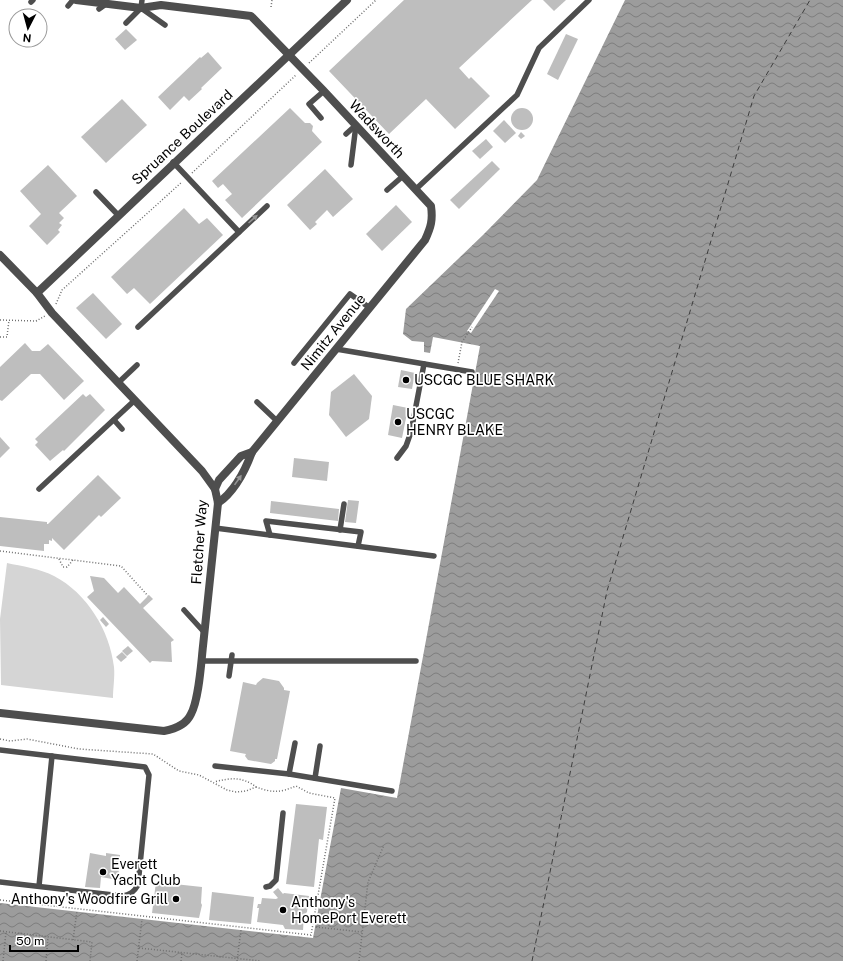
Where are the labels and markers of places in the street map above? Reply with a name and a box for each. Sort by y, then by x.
place label: USCGC BLUE SHARK [414,372,555,388]
marker: USCGC BLUE SHARK [401,375,411,385]
place label: USCGC HENRY BLAKE [406,406,503,438]
marker: USCGC HENRY BLAKE [393,417,403,427]
place label: Everett Yacht Club [111,856,181,888]
marker: Everett Yacht Club [98,867,108,877]
place label: Anthony's Woodfire Grill [11,891,168,907]
marker: Anthony's Woodfire Grill [171,894,181,904]
place label: Anthony's HomePort Everett [291,894,407,926]
marker: Anthony's HomePort Everett [278,905,288,915]

